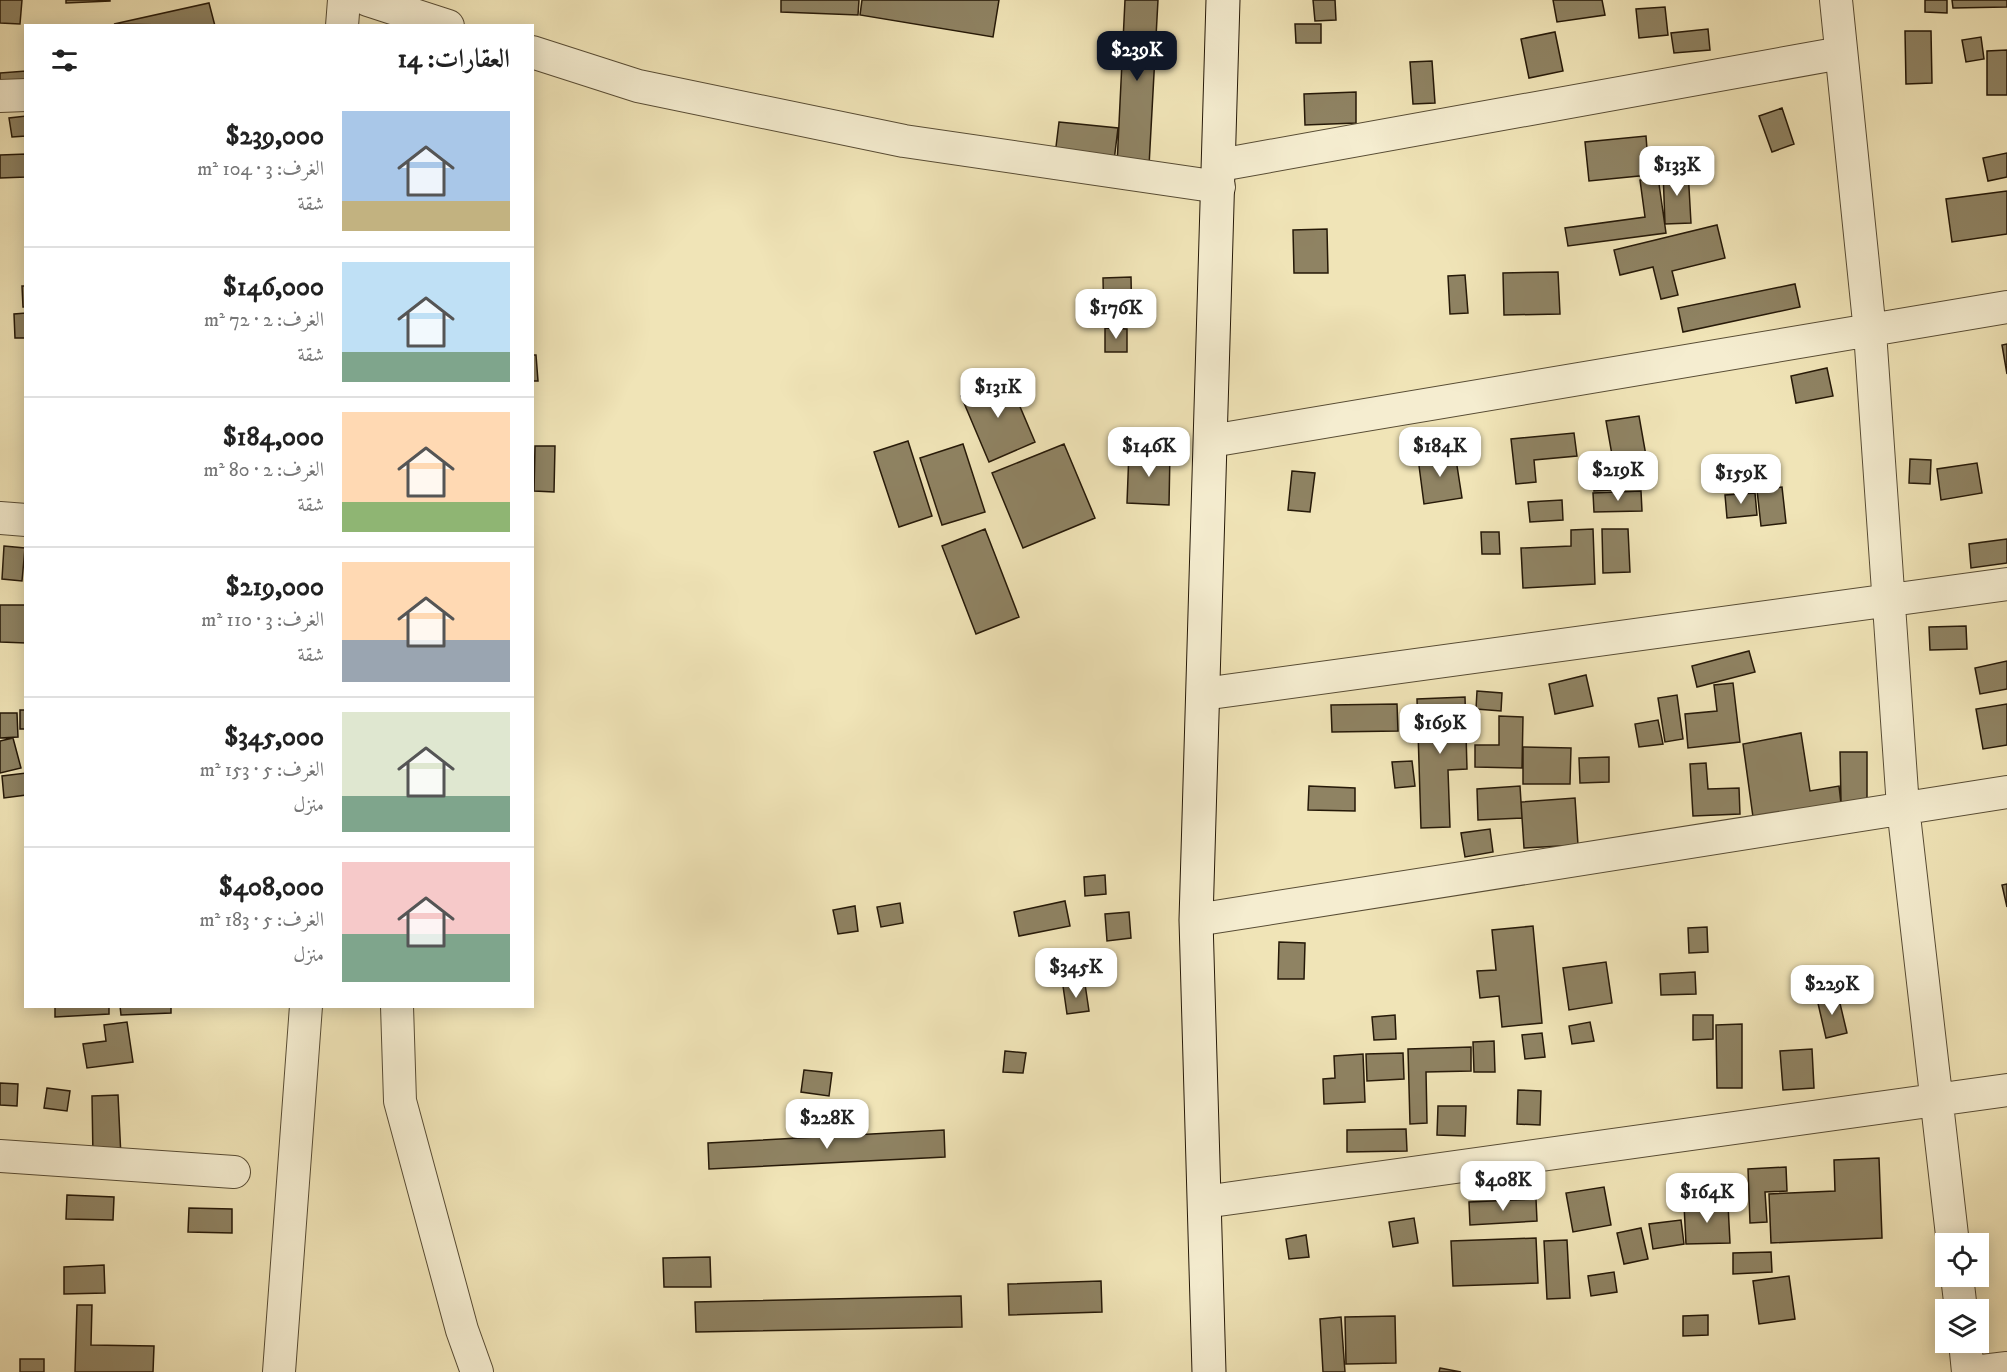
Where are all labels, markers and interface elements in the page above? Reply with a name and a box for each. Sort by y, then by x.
pin: $239K [1095,31,1179,82]
text: $239K [1111,38,1163,63]
text: العقارات: 14 [398,43,510,76]
icon: filters [48,44,81,77]
text: $239,000 [225,120,324,153]
icon: home [390,135,462,207]
pin: $133K [1635,146,1719,197]
text: $133K [1653,153,1701,178]
text: الغرف: 3 · 104 m² [197,157,324,182]
text: شقة [298,192,324,217]
text: $146,000 [223,271,324,304]
icon: home [390,286,462,358]
pin: $176K [1074,289,1158,340]
text: $176K [1089,296,1143,321]
text: الغرف: 2 · 72 m² [204,308,324,333]
text: شقة [298,343,324,368]
pin: $131K [956,368,1040,419]
text: $131K [974,375,1022,400]
text: $184,000 [223,421,324,454]
pin: $146K [1107,427,1191,478]
pin: $184K [1398,427,1482,478]
text: $146K [1122,434,1176,459]
text: $184K [1413,434,1467,459]
icon: home [390,436,462,508]
pin: $219K [1576,451,1660,502]
pin: $159K [1699,454,1783,505]
text: الغرف: 2 · 80 m² [204,458,324,483]
text: $219K [1592,458,1644,483]
text: $159K [1715,461,1767,486]
text: شقة [298,493,324,518]
text: $219,000 [226,571,324,604]
icon: home [390,586,462,658]
text: الغرف: 3 · 110 m² [201,608,324,633]
text: شقة [298,643,324,668]
pin: $169K [1398,704,1482,755]
text: $169K [1414,711,1466,736]
text: $345,000 [224,721,324,754]
icon: home [390,736,462,808]
text: الغرف: 5 · 153 m² [200,758,324,783]
text: منزل [293,793,324,818]
text: $408,000 [219,871,324,904]
icon: home [390,886,462,958]
text: الغرف: 5 · 183 m² [199,908,324,933]
text: منزل [293,943,324,968]
pin: $345K [1034,948,1118,999]
text: $345K [1049,955,1103,980]
pin: $229K [1790,965,1874,1016]
text: $229K [1805,972,1859,997]
pin: $228K [785,1099,869,1150]
text: $228K [800,1106,854,1131]
pin: $408K [1461,1161,1545,1212]
text: $408K [1474,1168,1532,1193]
pin: $164K [1665,1173,1749,1224]
text: $164K [1680,1180,1734,1205]
map controls [1935,1233,1989,1353]
button: locate [1935,1233,1989,1287]
button: layers [1935,1299,1989,1353]

